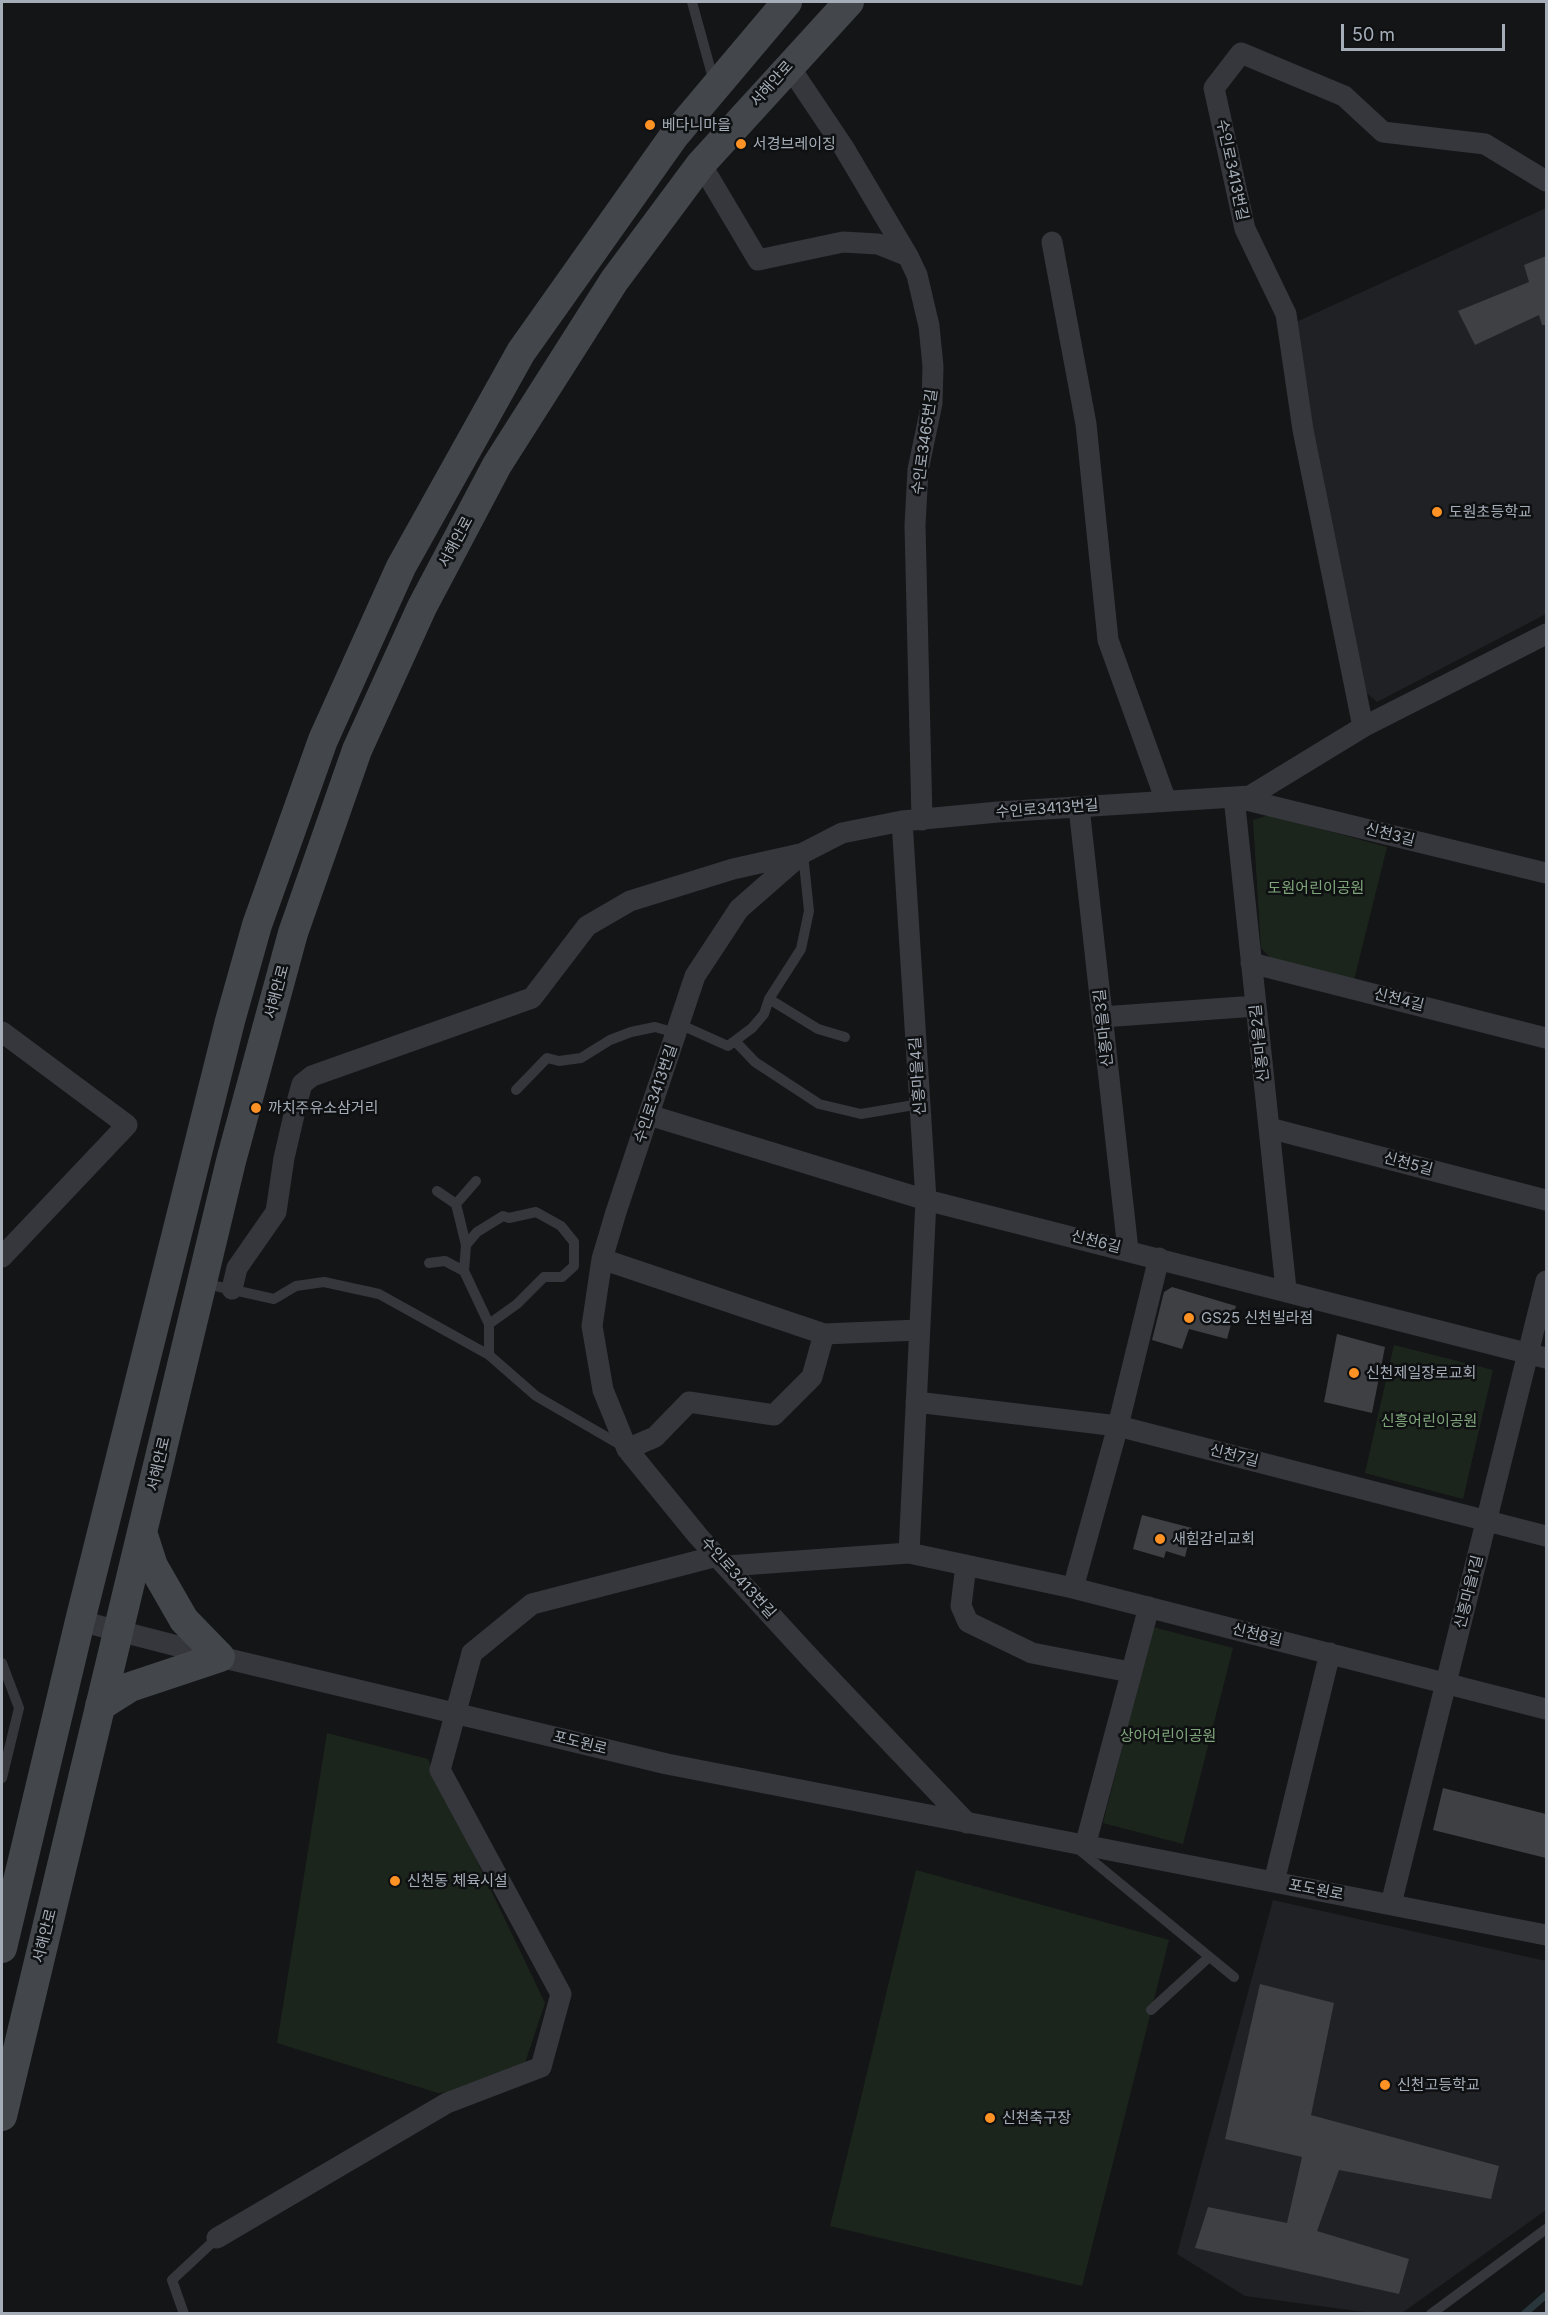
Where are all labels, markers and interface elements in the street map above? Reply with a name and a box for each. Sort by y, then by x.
scale bar [1344,12,1508,50]
text: 50 m [1352,24,1395,45]
street label: 서해안로 [747,57,797,111]
place label: 베다니마을 [662,116,731,134]
marker: 베다니마을 [643,118,657,132]
street label: 수인로3413번길 [1212,118,1252,222]
place label: 서경브레이징 [753,135,836,153]
marker: 서경브레이징 [734,137,748,151]
street label: 수인로3465번길 [909,388,941,496]
place label: 도원초등학교 [1449,503,1532,521]
marker: 도원초등학교 [1430,505,1444,519]
street label: 서해안로 [435,513,477,571]
street label: 수인로3413번길 [995,796,1099,822]
street label: 신천3길 [1363,820,1417,850]
park label: 도원어린이공원 [1268,879,1364,897]
street label: 서해안로 [261,963,293,1021]
street label: 신천4길 [1372,985,1426,1015]
street label: 신흥마을3길 [1091,988,1117,1068]
street label: 신흥마을2길 [1247,1003,1273,1083]
street label: 신흥마을4길 [906,1036,930,1116]
street label: 수인로3413번길 [631,1042,681,1146]
place label: 까치주유소삼거리 [268,1099,378,1117]
marker: 까치주유소삼거리 [249,1101,263,1115]
street label: 신천5길 [1381,1149,1435,1179]
street label: 신천6길 [1069,1227,1123,1257]
place label: GS25 신천빌라점 [1201,1309,1313,1327]
marker: GS25 신천빌라점 [1182,1311,1196,1325]
place label: 신천제일장로교회 [1366,1364,1476,1382]
marker: 신천제일장로교회 [1347,1366,1361,1380]
park label: 신흥어린이공원 [1381,1412,1477,1430]
street label: 서해안로 [144,1435,174,1493]
street label: 신천7길 [1208,1441,1260,1471]
place label: 새힘감리교회 [1172,1530,1255,1548]
marker: 새힘감리교회 [1153,1532,1167,1546]
street label: 수인로3413번길 [697,1534,779,1622]
street label: 신흥마을1길 [1451,1553,1487,1631]
street label: 신천8길 [1230,1620,1284,1650]
park label: 상아어린이공원 [1120,1727,1216,1745]
street label: 포도원로 [551,1728,609,1758]
place label: 신천동 체육시설 [407,1872,508,1890]
marker: 신천동 체육시설 [388,1874,402,1888]
street label: 포도원로 [1287,1876,1345,1904]
street label: 서해안로 [30,1907,60,1965]
place label: 신천고등학교 [1397,2076,1480,2094]
marker: 신천고등학교 [1378,2078,1392,2092]
place label: 신천축구장 [1002,2109,1071,2127]
marker: 신천축구장 [983,2111,997,2125]

